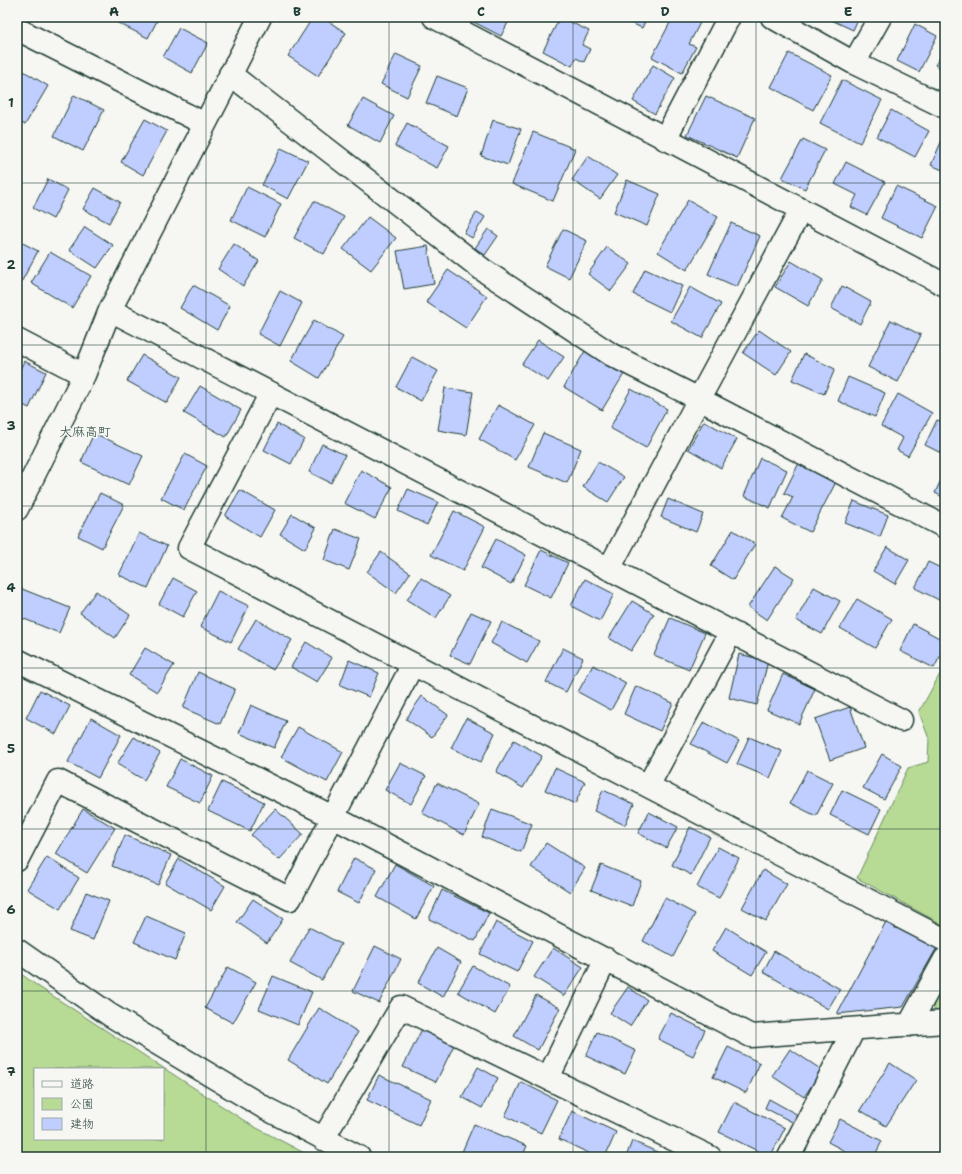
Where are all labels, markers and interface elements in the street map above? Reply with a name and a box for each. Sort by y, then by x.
text: A [109,3,119,20]
text: B [293,3,301,20]
text: C [477,3,485,20]
text: D [660,3,670,20]
text: E [844,3,853,20]
text: 1 [8,94,14,111]
text: 2 [6,256,16,273]
text: 3 [6,417,16,434]
district label: 大麻高町 [59,423,111,440]
text: 4 [6,579,16,596]
text: 5 [7,740,15,757]
text: 6 [6,901,16,918]
text: 7 [6,1063,16,1080]
legend [34,1068,164,1140]
text: 道路 [70,1076,94,1092]
text: 公園 [70,1096,94,1112]
text: 建物 [70,1116,94,1132]

